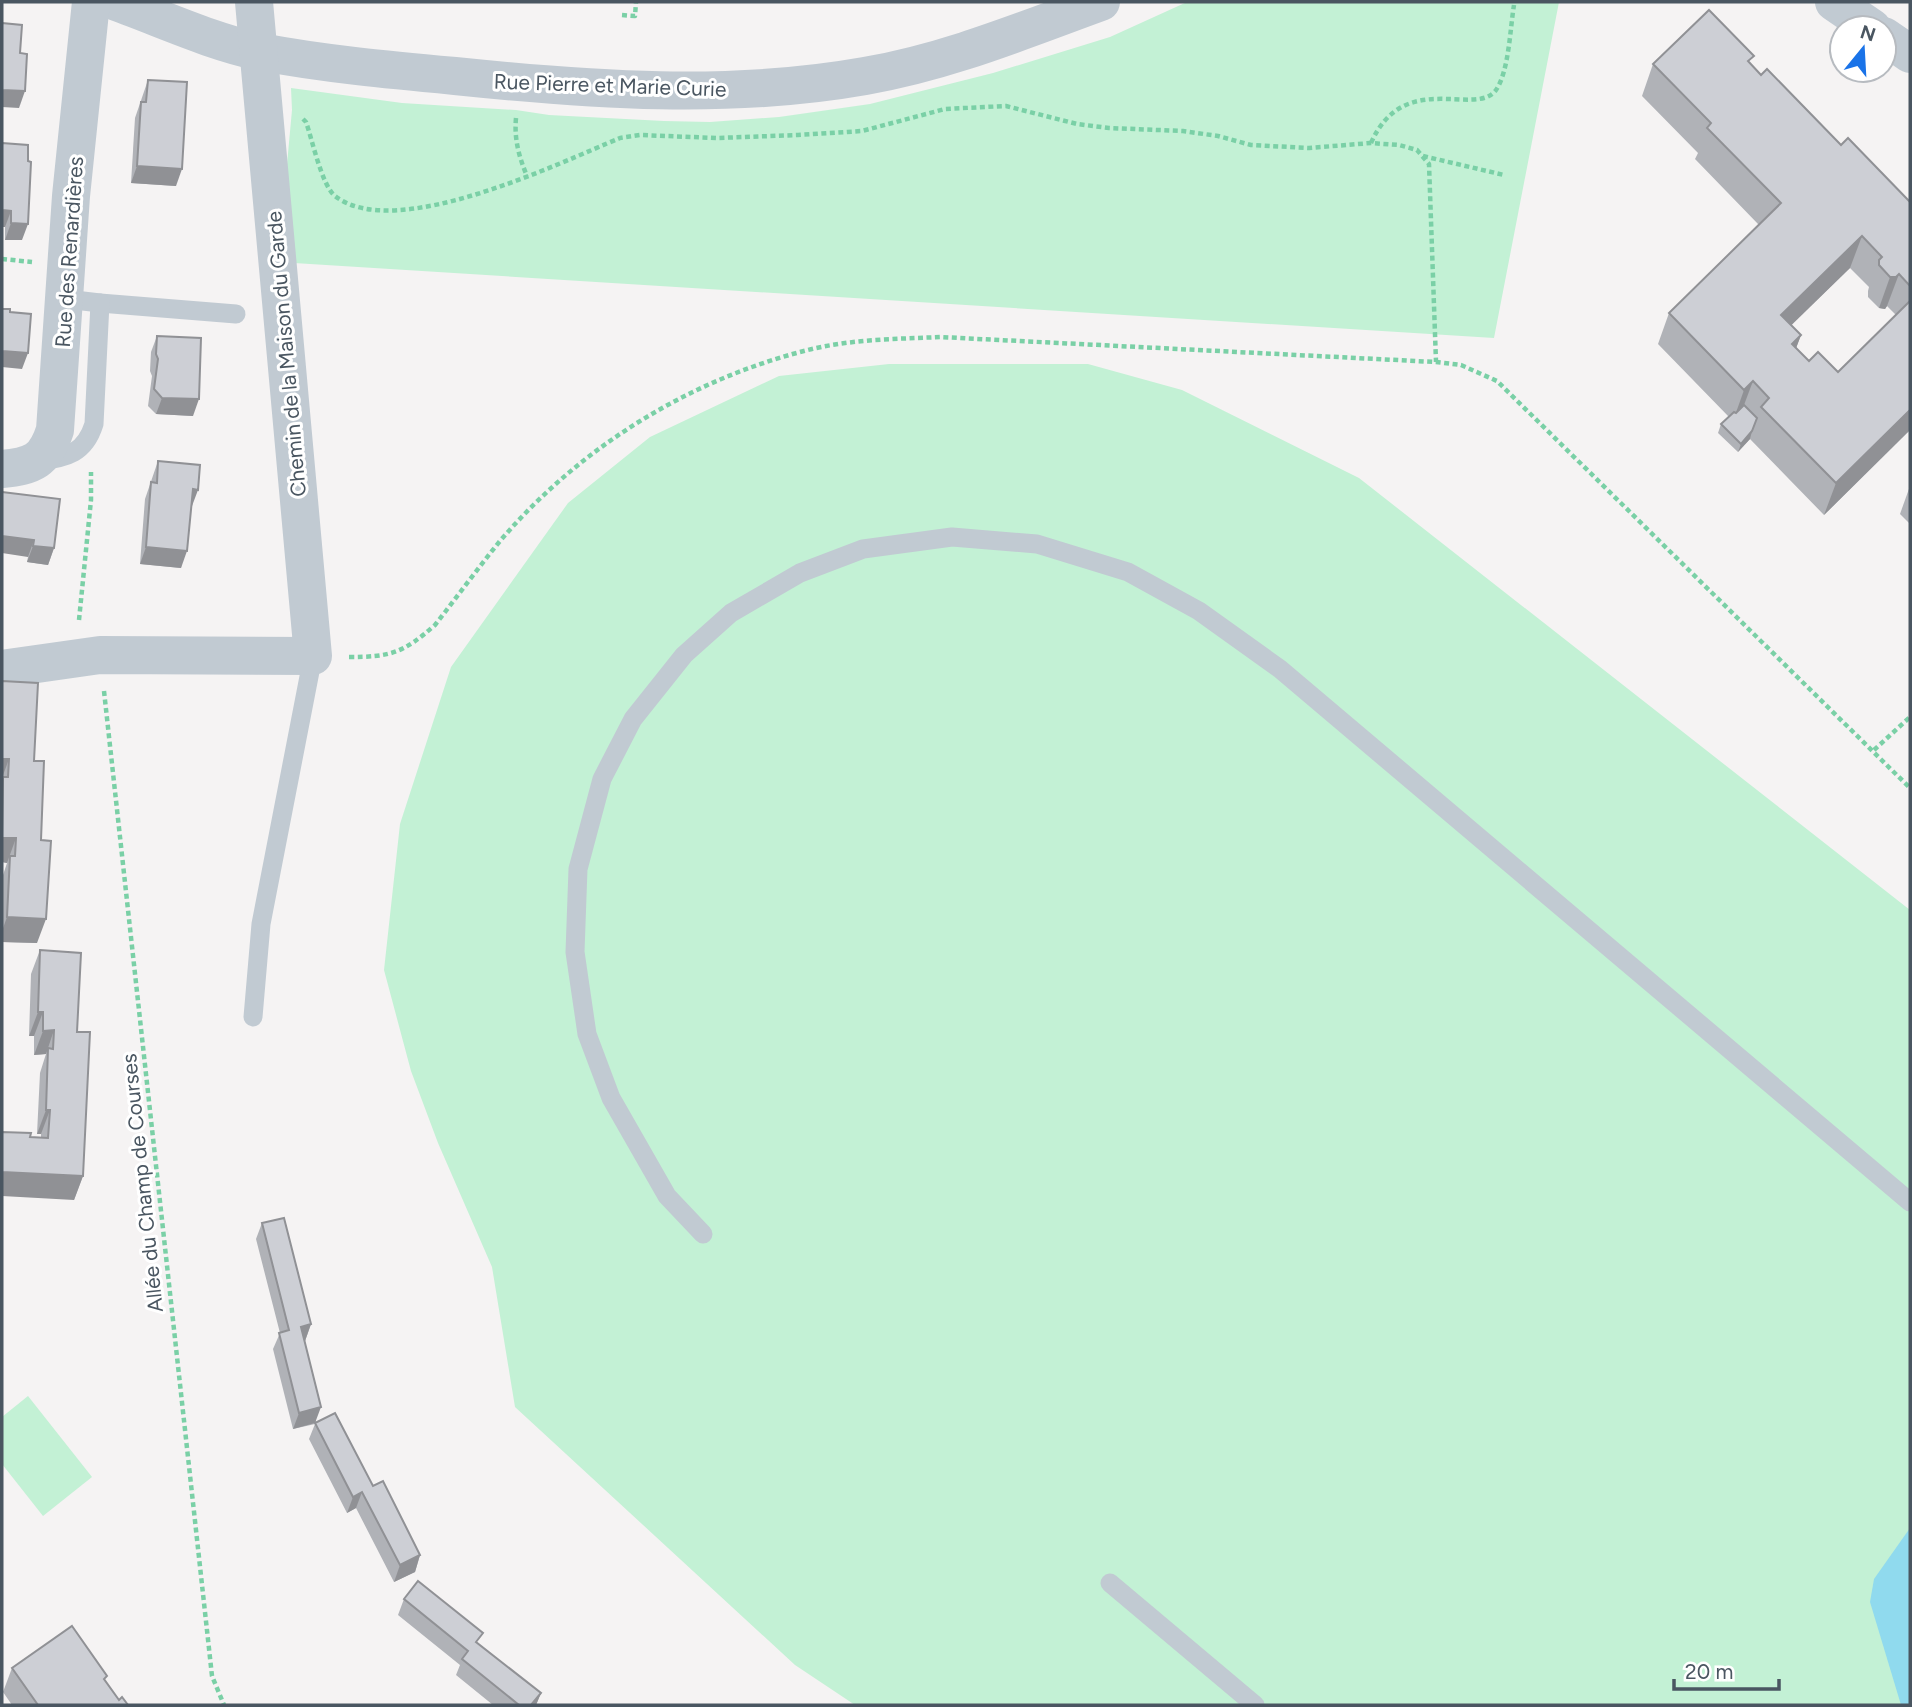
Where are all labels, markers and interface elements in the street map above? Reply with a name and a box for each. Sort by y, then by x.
north arrow [1828,14,1898,84]
text: N [1858,20,1879,47]
street label: Rue Pierre et Marie Curie [493,68,727,102]
street label: Rue des Renardières [50,156,88,348]
street label: Chemin de la Maison du Garde [261,210,311,498]
street label: Allée du Champ de Courses [116,1052,168,1314]
scale bar [1674,1648,1779,1692]
text: 20 m [1685,1659,1733,1684]

